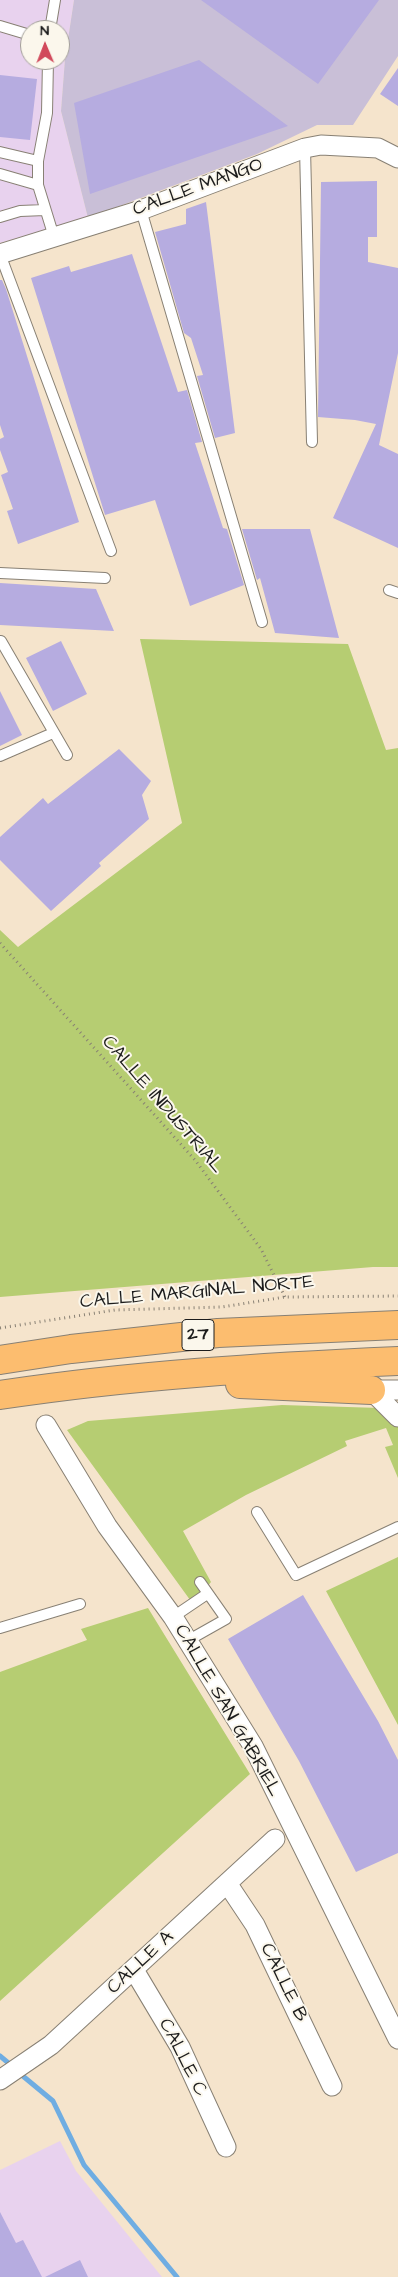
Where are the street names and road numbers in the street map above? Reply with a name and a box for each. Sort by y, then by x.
street label: CALLE MANGO [130,154,266,222]
street label: CALLE INDUSTRIAL [96,1032,228,1178]
street label: CALLE MARGINAL NORTE [79,1271,315,1315]
road number: 27 [182,1320,214,1350]
street label: CALLE SAN GABRIEL [169,1621,285,1801]
street label: CALLE A [103,1926,179,2000]
street label: CALLE B [254,1940,312,2026]
street label: CALLE C [153,2015,211,2101]

